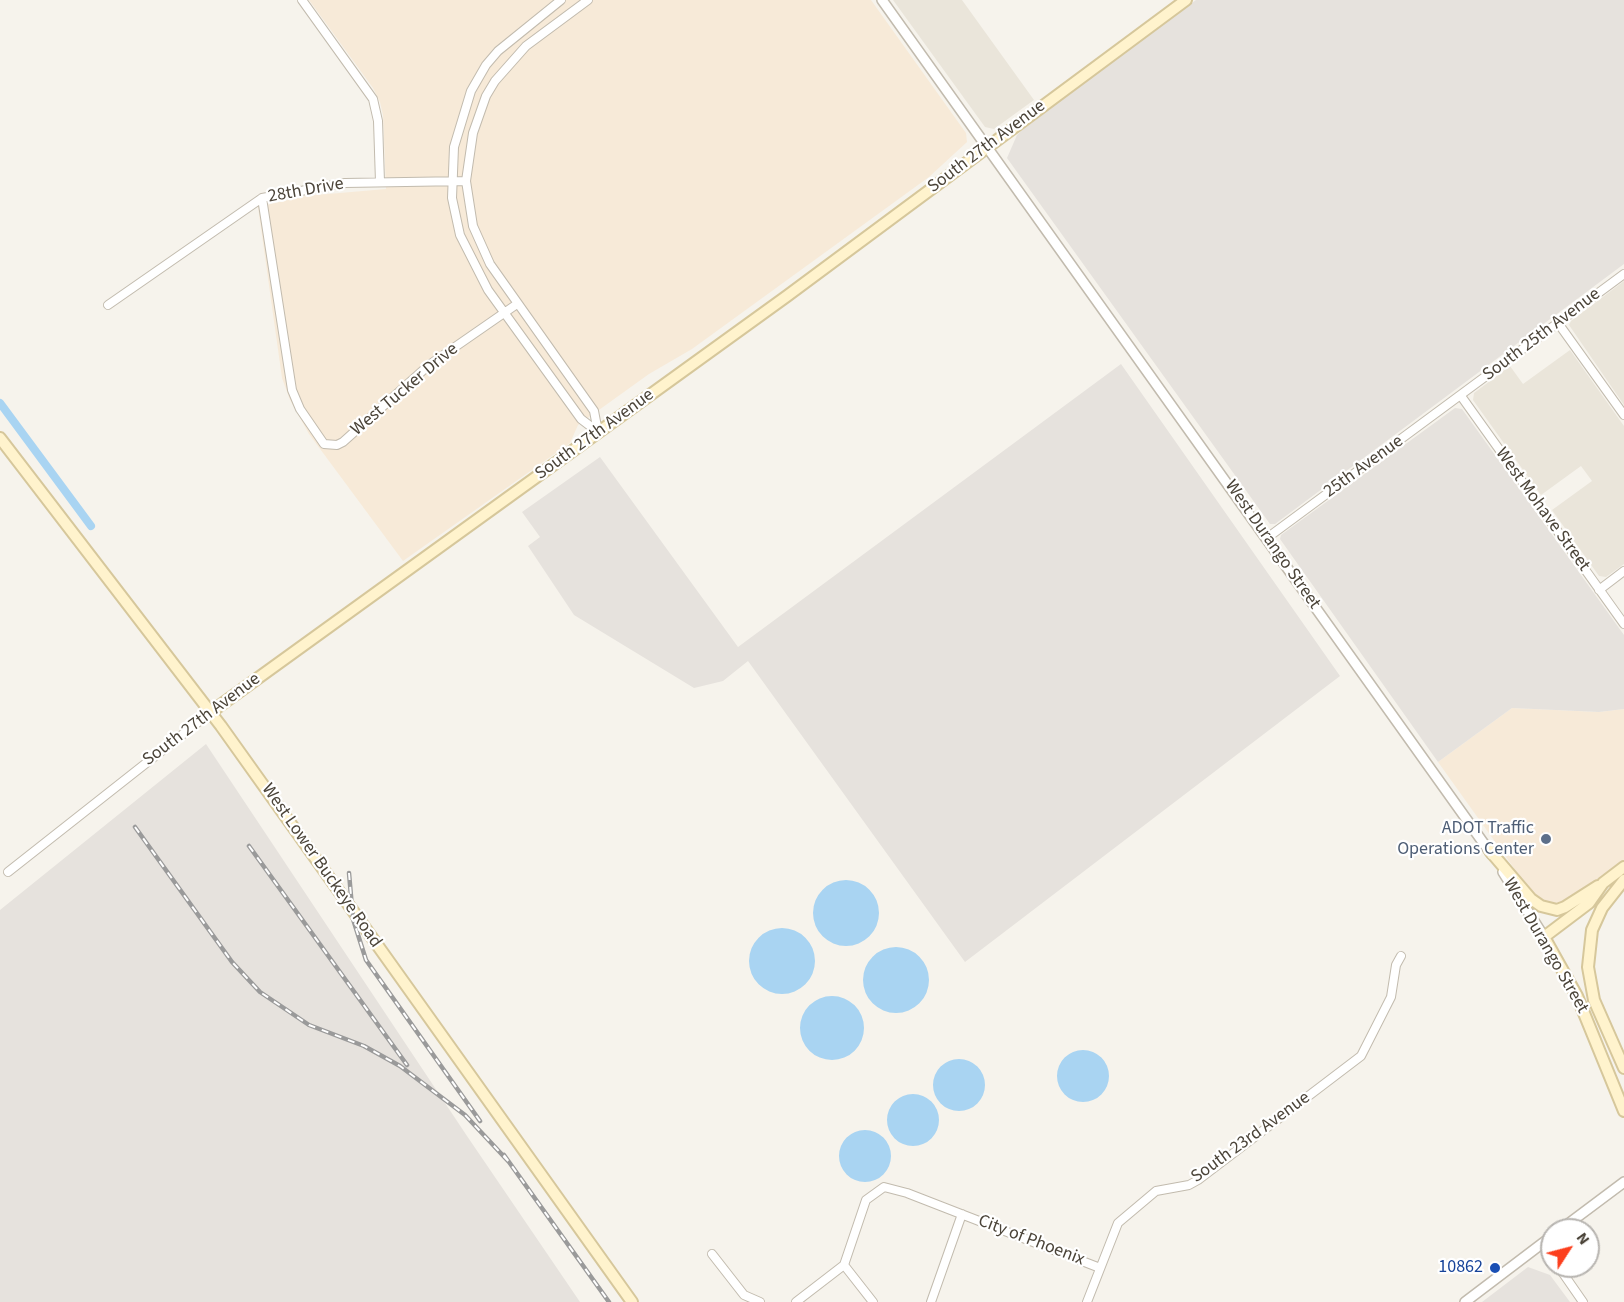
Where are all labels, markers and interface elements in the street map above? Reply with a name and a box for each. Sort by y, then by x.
street label: South 27th Avenue [924,96,1050,198]
street label: 28th Drive [267,174,345,208]
street label: South 25th Avenue [1479,284,1605,386]
street label: West Tucker Drive [347,339,463,441]
street label: South 27th Avenue [531,385,659,485]
street label: 25th Avenue [1320,431,1408,503]
street label: West Mohave Street [1490,444,1594,576]
street label: West Durango Street [1219,476,1325,614]
street label: South 27th Avenue [139,669,265,771]
street label: West Lower Buckeye Road [256,780,386,952]
place label: ADOT Traffic Operations Center [1397,818,1534,860]
marker: ADOT Traffic Operations Center [1539,832,1553,846]
street label: West Durango Street [1497,874,1593,1018]
street label: South 23rd Avenue [1187,1088,1315,1188]
street label: City of Phoenix [975,1211,1087,1271]
north arrow [1540,1218,1600,1278]
text: N [1571,1228,1595,1249]
place label: 10862 [1438,1257,1483,1279]
marker: 10862 [1488,1261,1502,1275]

